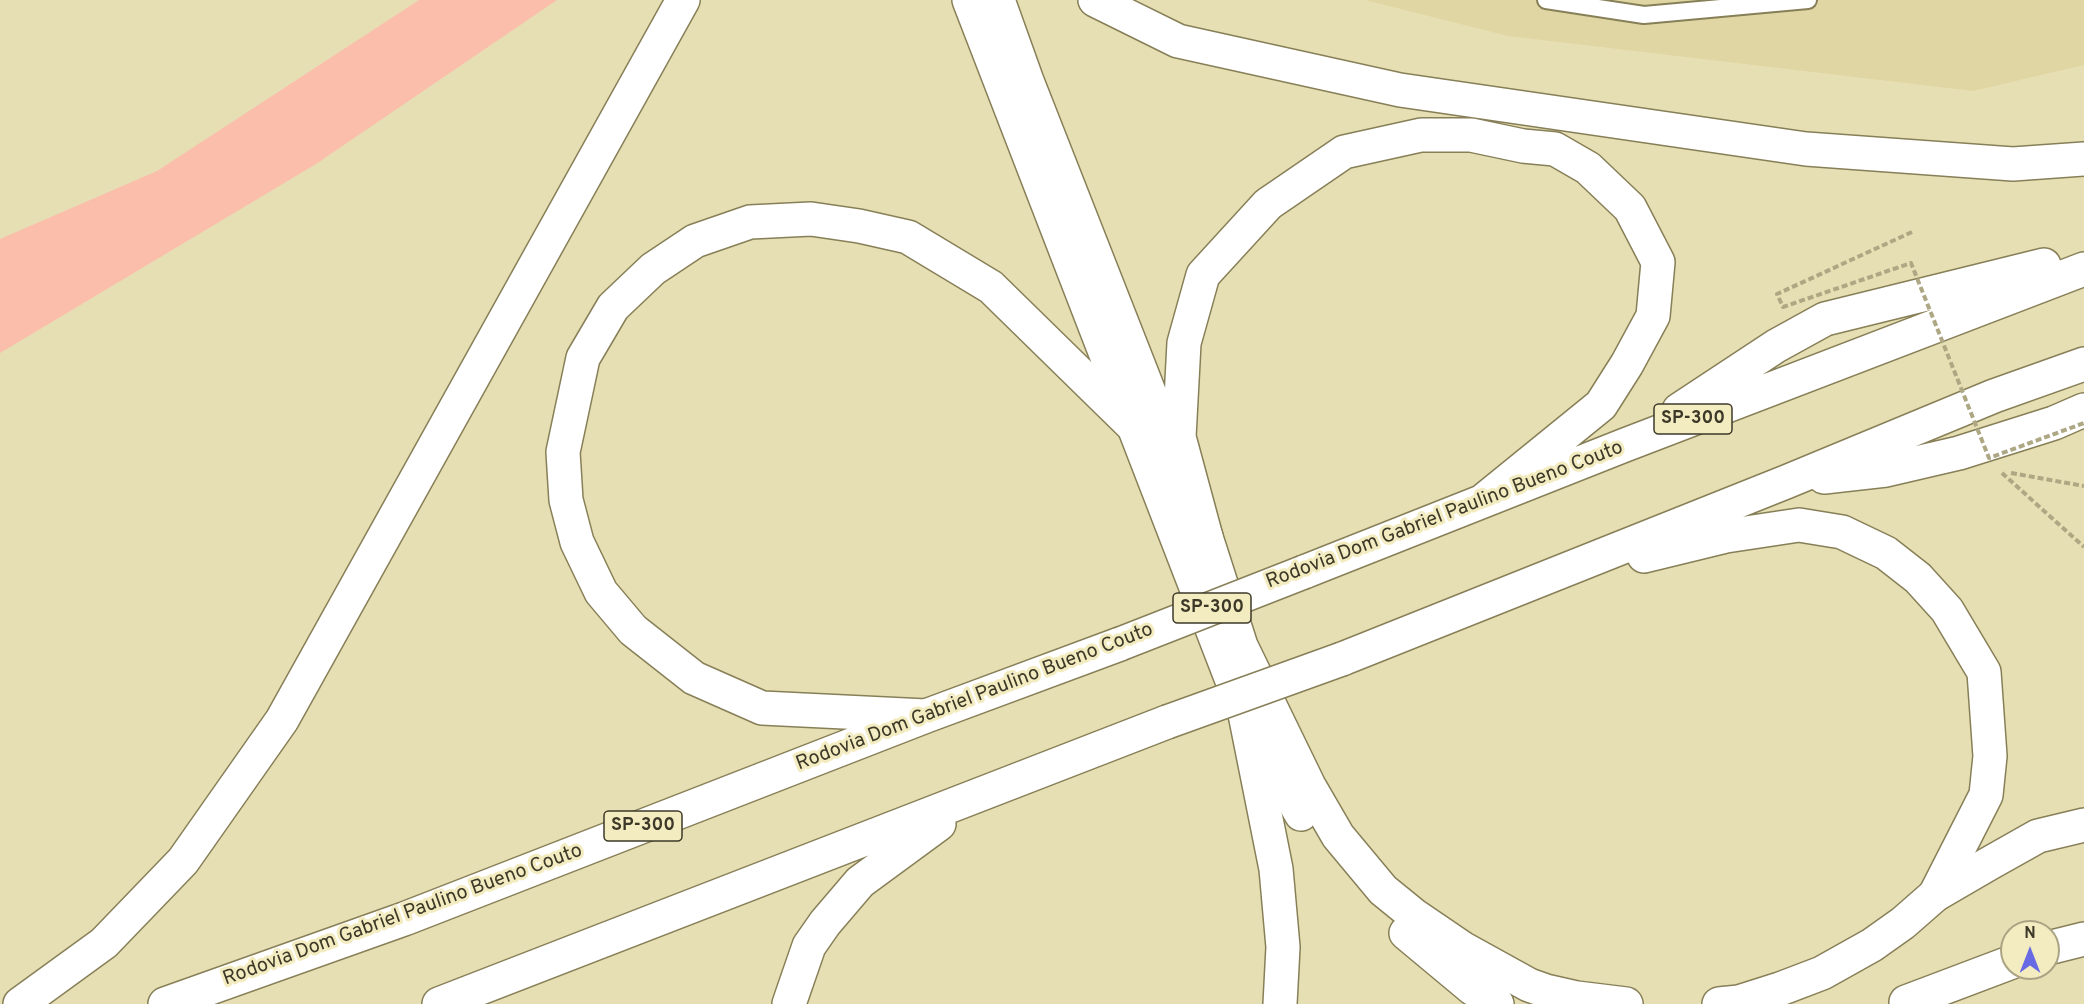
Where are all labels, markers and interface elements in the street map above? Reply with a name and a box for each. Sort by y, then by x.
road number: SP-300 [1654,404,1732,434]
street label: Rodovia Dom Gabriel Paulino Bueno Couto [1263,437,1627,595]
road number: SP-300 [1173,593,1251,623]
street label: Rodovia Dom Gabriel Paulino Bueno Couto [793,619,1157,777]
road number: SP-300 [604,811,682,841]
street label: Rodovia Dom Gabriel Paulino Bueno Couto [220,840,586,992]
north arrow [2000,920,2060,980]
text: N [2024,924,2036,944]

